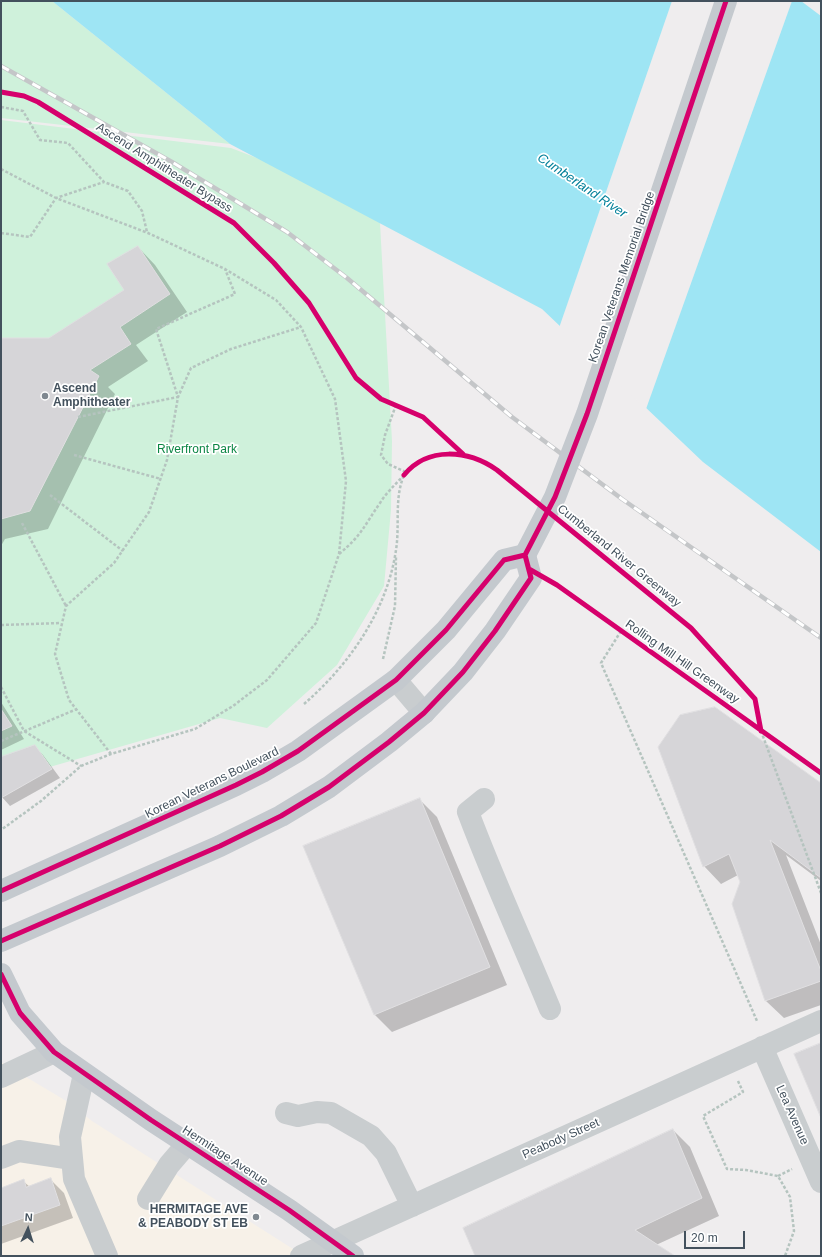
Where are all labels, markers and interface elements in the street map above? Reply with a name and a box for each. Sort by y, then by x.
street label: Ascend Amphitheater Bypass [93,120,235,216]
water label: Cumberland River [534,150,630,222]
street label: Korean Veterans Memorial Bridge [586,190,658,364]
place label: Ascend Amphitheater [53,382,130,410]
marker: Ascend Amphitheater [40,391,50,401]
park label: Riverfront Park [157,443,237,457]
street label: Cumberland River Greenway [554,502,684,610]
street label: Rolling Mill Hill Greenway [622,617,742,707]
street label: Korean Veterans Boulevard [143,744,281,822]
street label: Lea Avenue [772,1083,812,1147]
street label: Peabody Street [520,1116,602,1162]
street label: Hermitage Avenue [179,1123,271,1189]
place label: HERMITAGE AVE & PEABODY ST EB [138,1203,248,1231]
north arrow [8,1209,48,1249]
text: N [24,1211,33,1223]
marker: HERMITAGE AVE & PEABODY ST EB [251,1212,261,1222]
scale bar [686,1223,747,1249]
text: 20 m [691,1231,718,1245]

